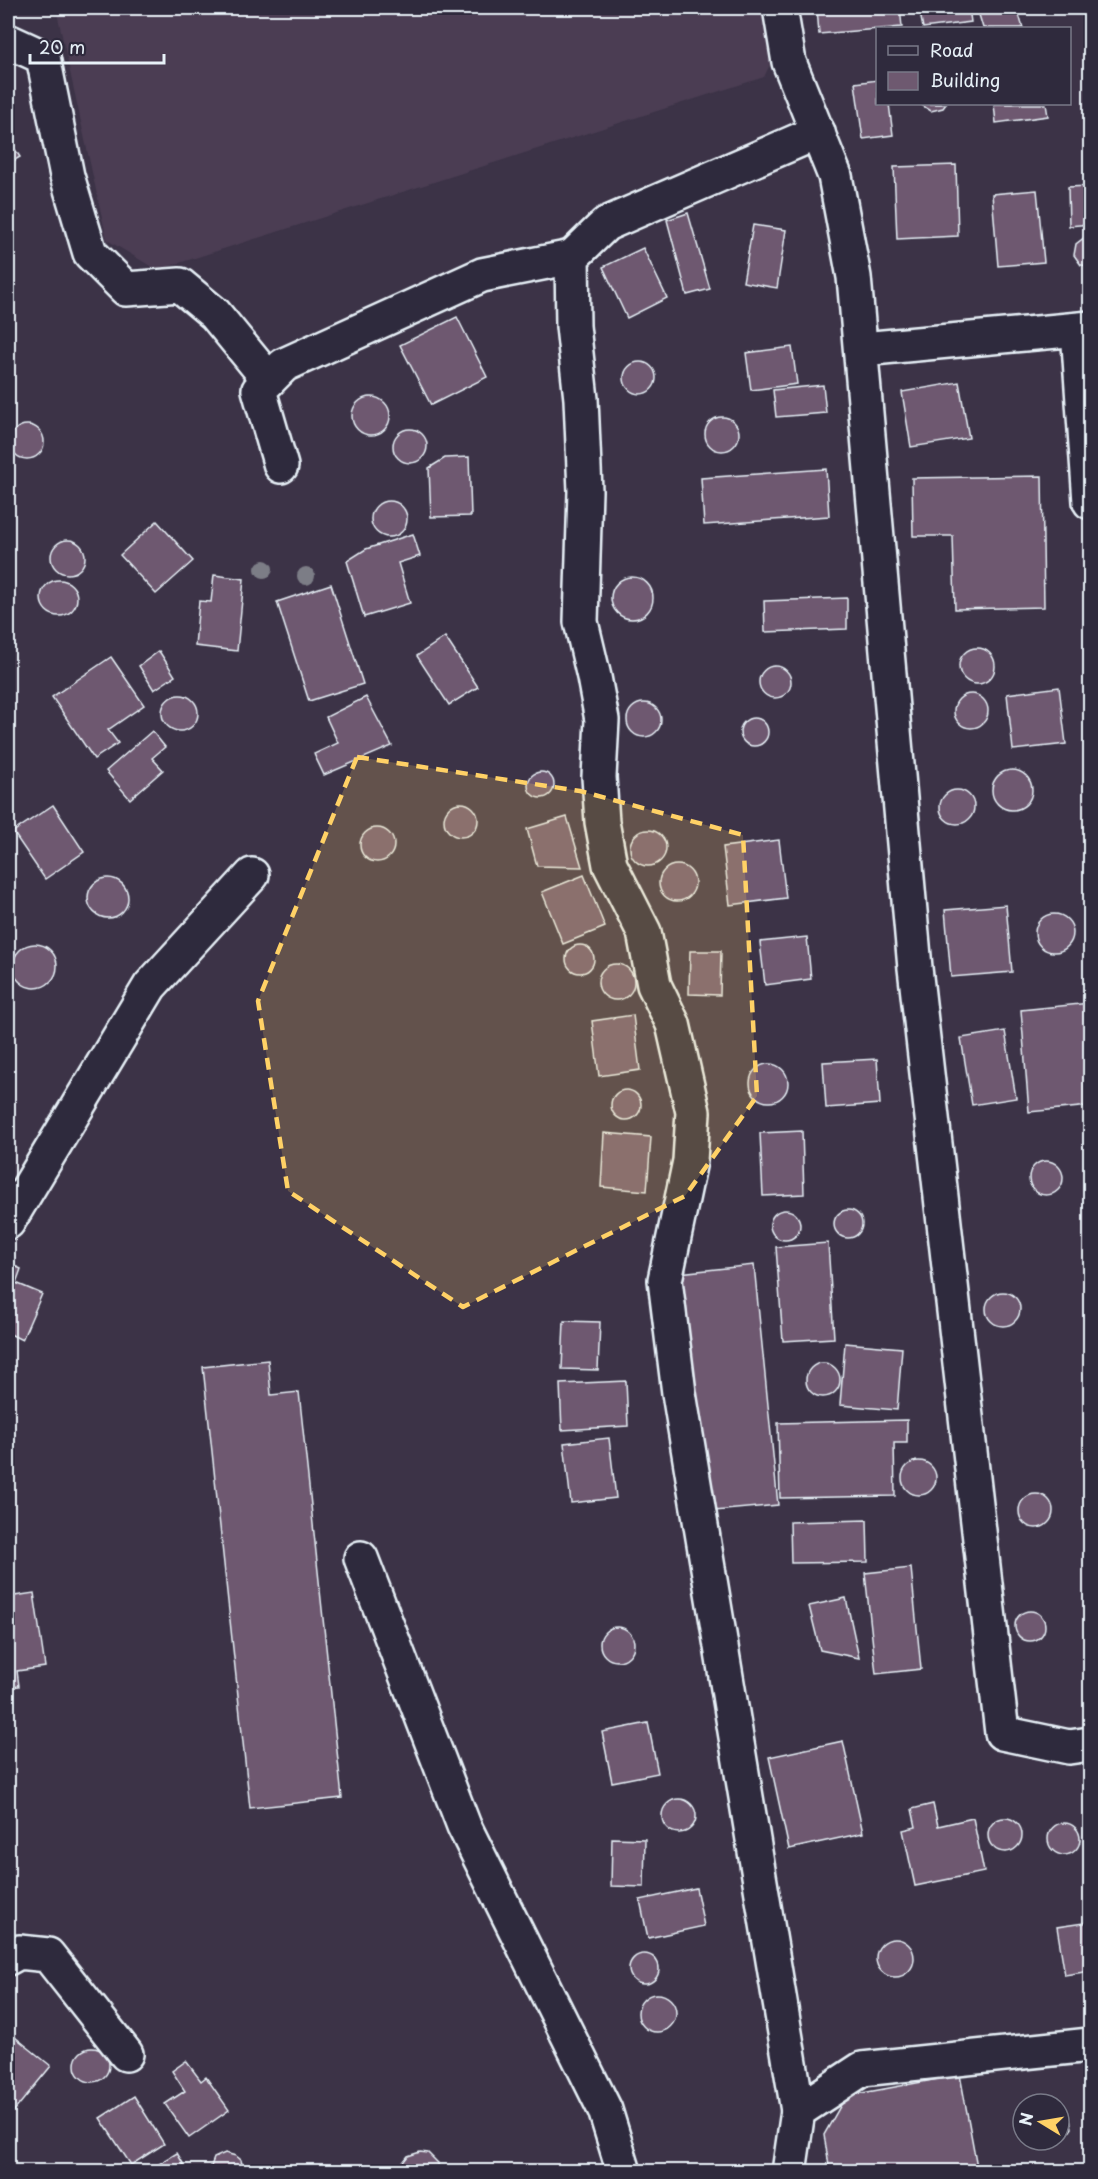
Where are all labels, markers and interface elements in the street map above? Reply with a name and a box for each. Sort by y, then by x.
scale bar [30,27,164,65]
legend [876,27,1071,105]
text: 20 m [39,33,85,60]
text: Road [930,36,974,63]
text: Building [930,66,1000,93]
north arrow [1011,2092,1071,2152]
text: N [1012,2110,1038,2127]

